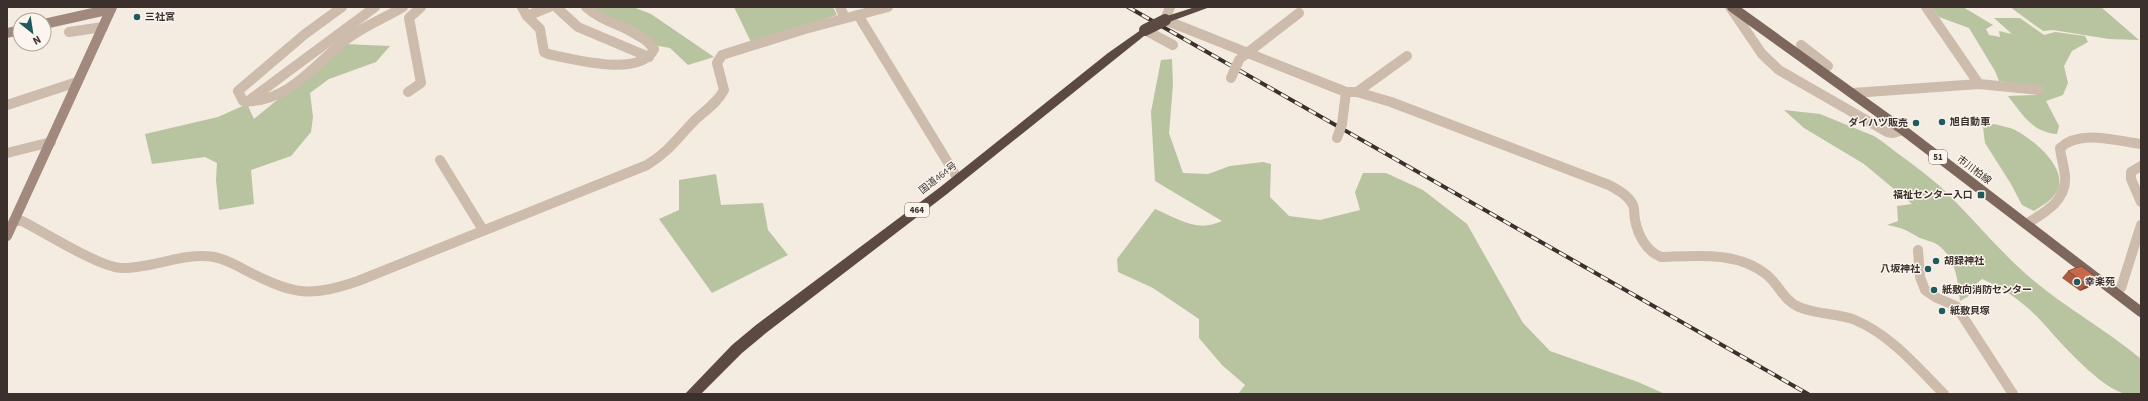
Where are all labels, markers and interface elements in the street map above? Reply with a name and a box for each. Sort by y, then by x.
place label: 三社宮 [145,10,175,24]
north arrow [12,12,52,52]
marker: 三社宮 [132,12,142,22]
text: N [30,32,44,49]
place label: 旭自動車 [1949,115,1990,129]
place label: ダイハツ販売 [1848,116,1908,130]
marker: 旭自動車 [1937,117,1947,127]
marker: ダイハツ販売 [1911,118,1921,128]
road number: 51 [1929,150,1947,164]
street label: 市川柏線 [1954,152,1994,188]
street label: 国道464号 [916,159,960,197]
place label: 福祉センター入口 [1893,188,1973,202]
marker: 福祉センター入口 [1976,190,1986,200]
road number: 464 [905,203,929,217]
place label: 胡録神社 [1944,254,1985,268]
marker: 胡録神社 [1931,256,1941,266]
place label: 八坂神社 [1880,262,1921,276]
marker: 八坂神社 [1923,264,1933,274]
place label: 幸楽苑 [2085,275,2115,289]
marker: 幸楽苑 [2072,277,2082,287]
place label: 紙敷向消防センター [1942,283,2032,297]
marker: 紙敷向消防センター [1929,285,1939,295]
place label: 紙敷貝塚 [1950,304,1990,318]
marker: 紙敷貝塚 [1937,306,1947,316]

